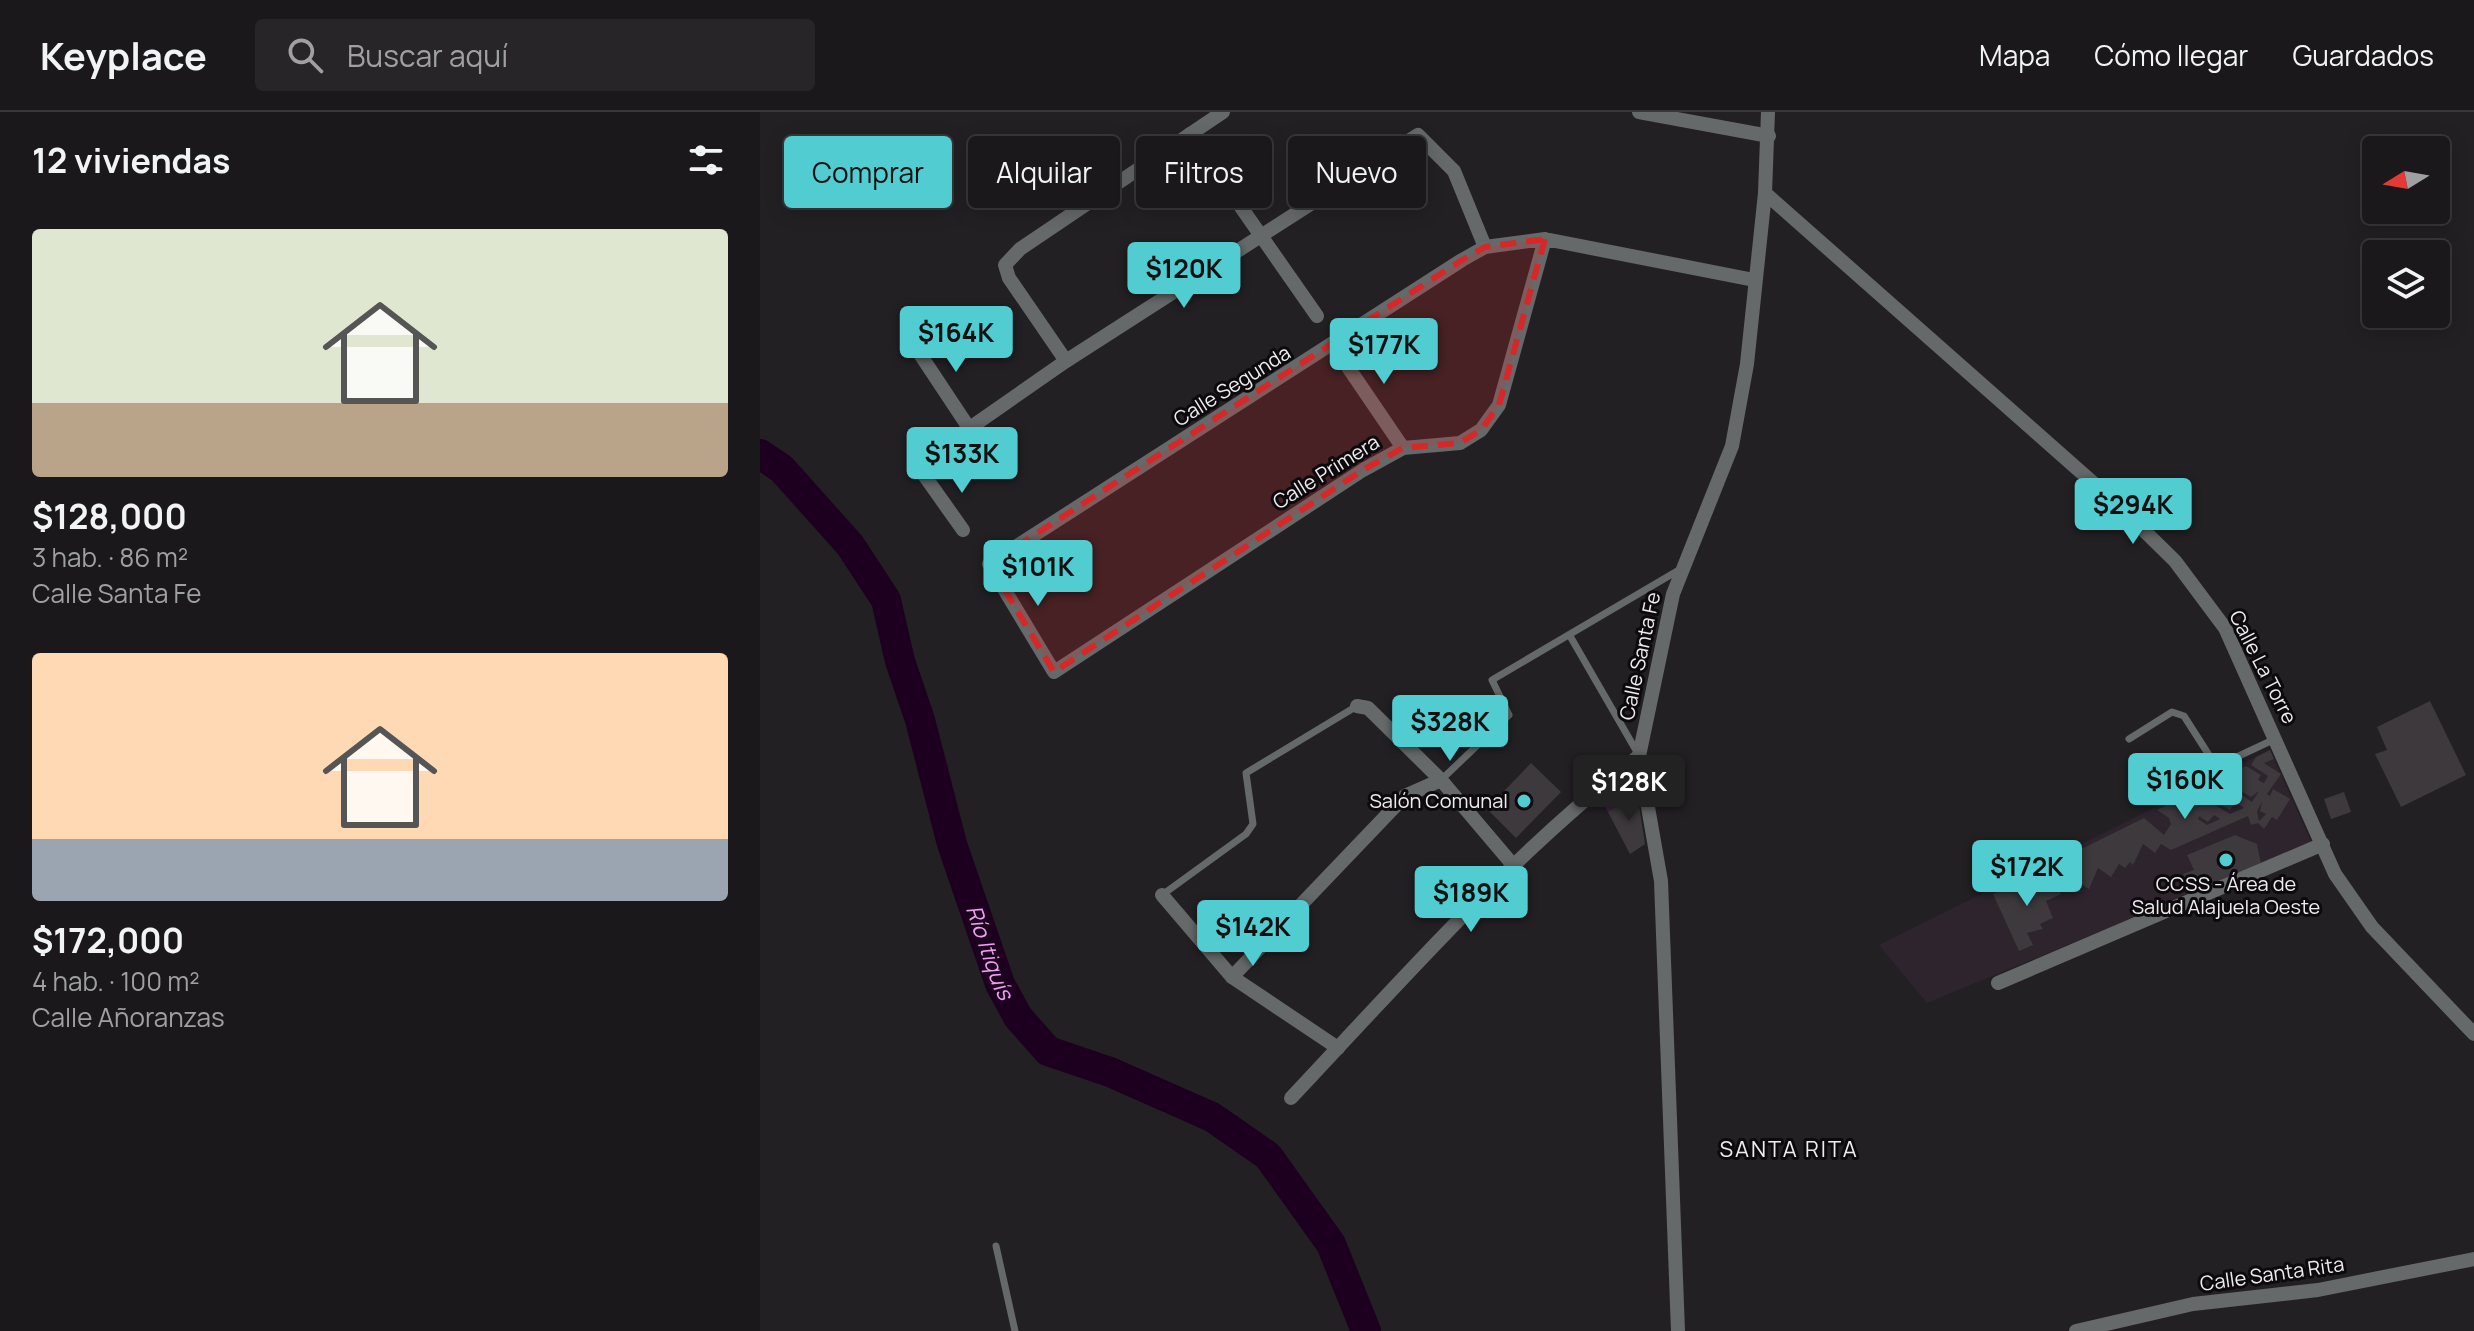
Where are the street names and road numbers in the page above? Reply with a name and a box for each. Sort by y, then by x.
street label: Calle Segunda [1168,339,1295,432]
street label: Calle Primera [1267,428,1384,515]
street label: Calle Santa Fe [1613,589,1666,722]
street label: Calle La Torre [2223,605,2304,728]
street label: Calle Santa Rita [2198,1250,2346,1297]

